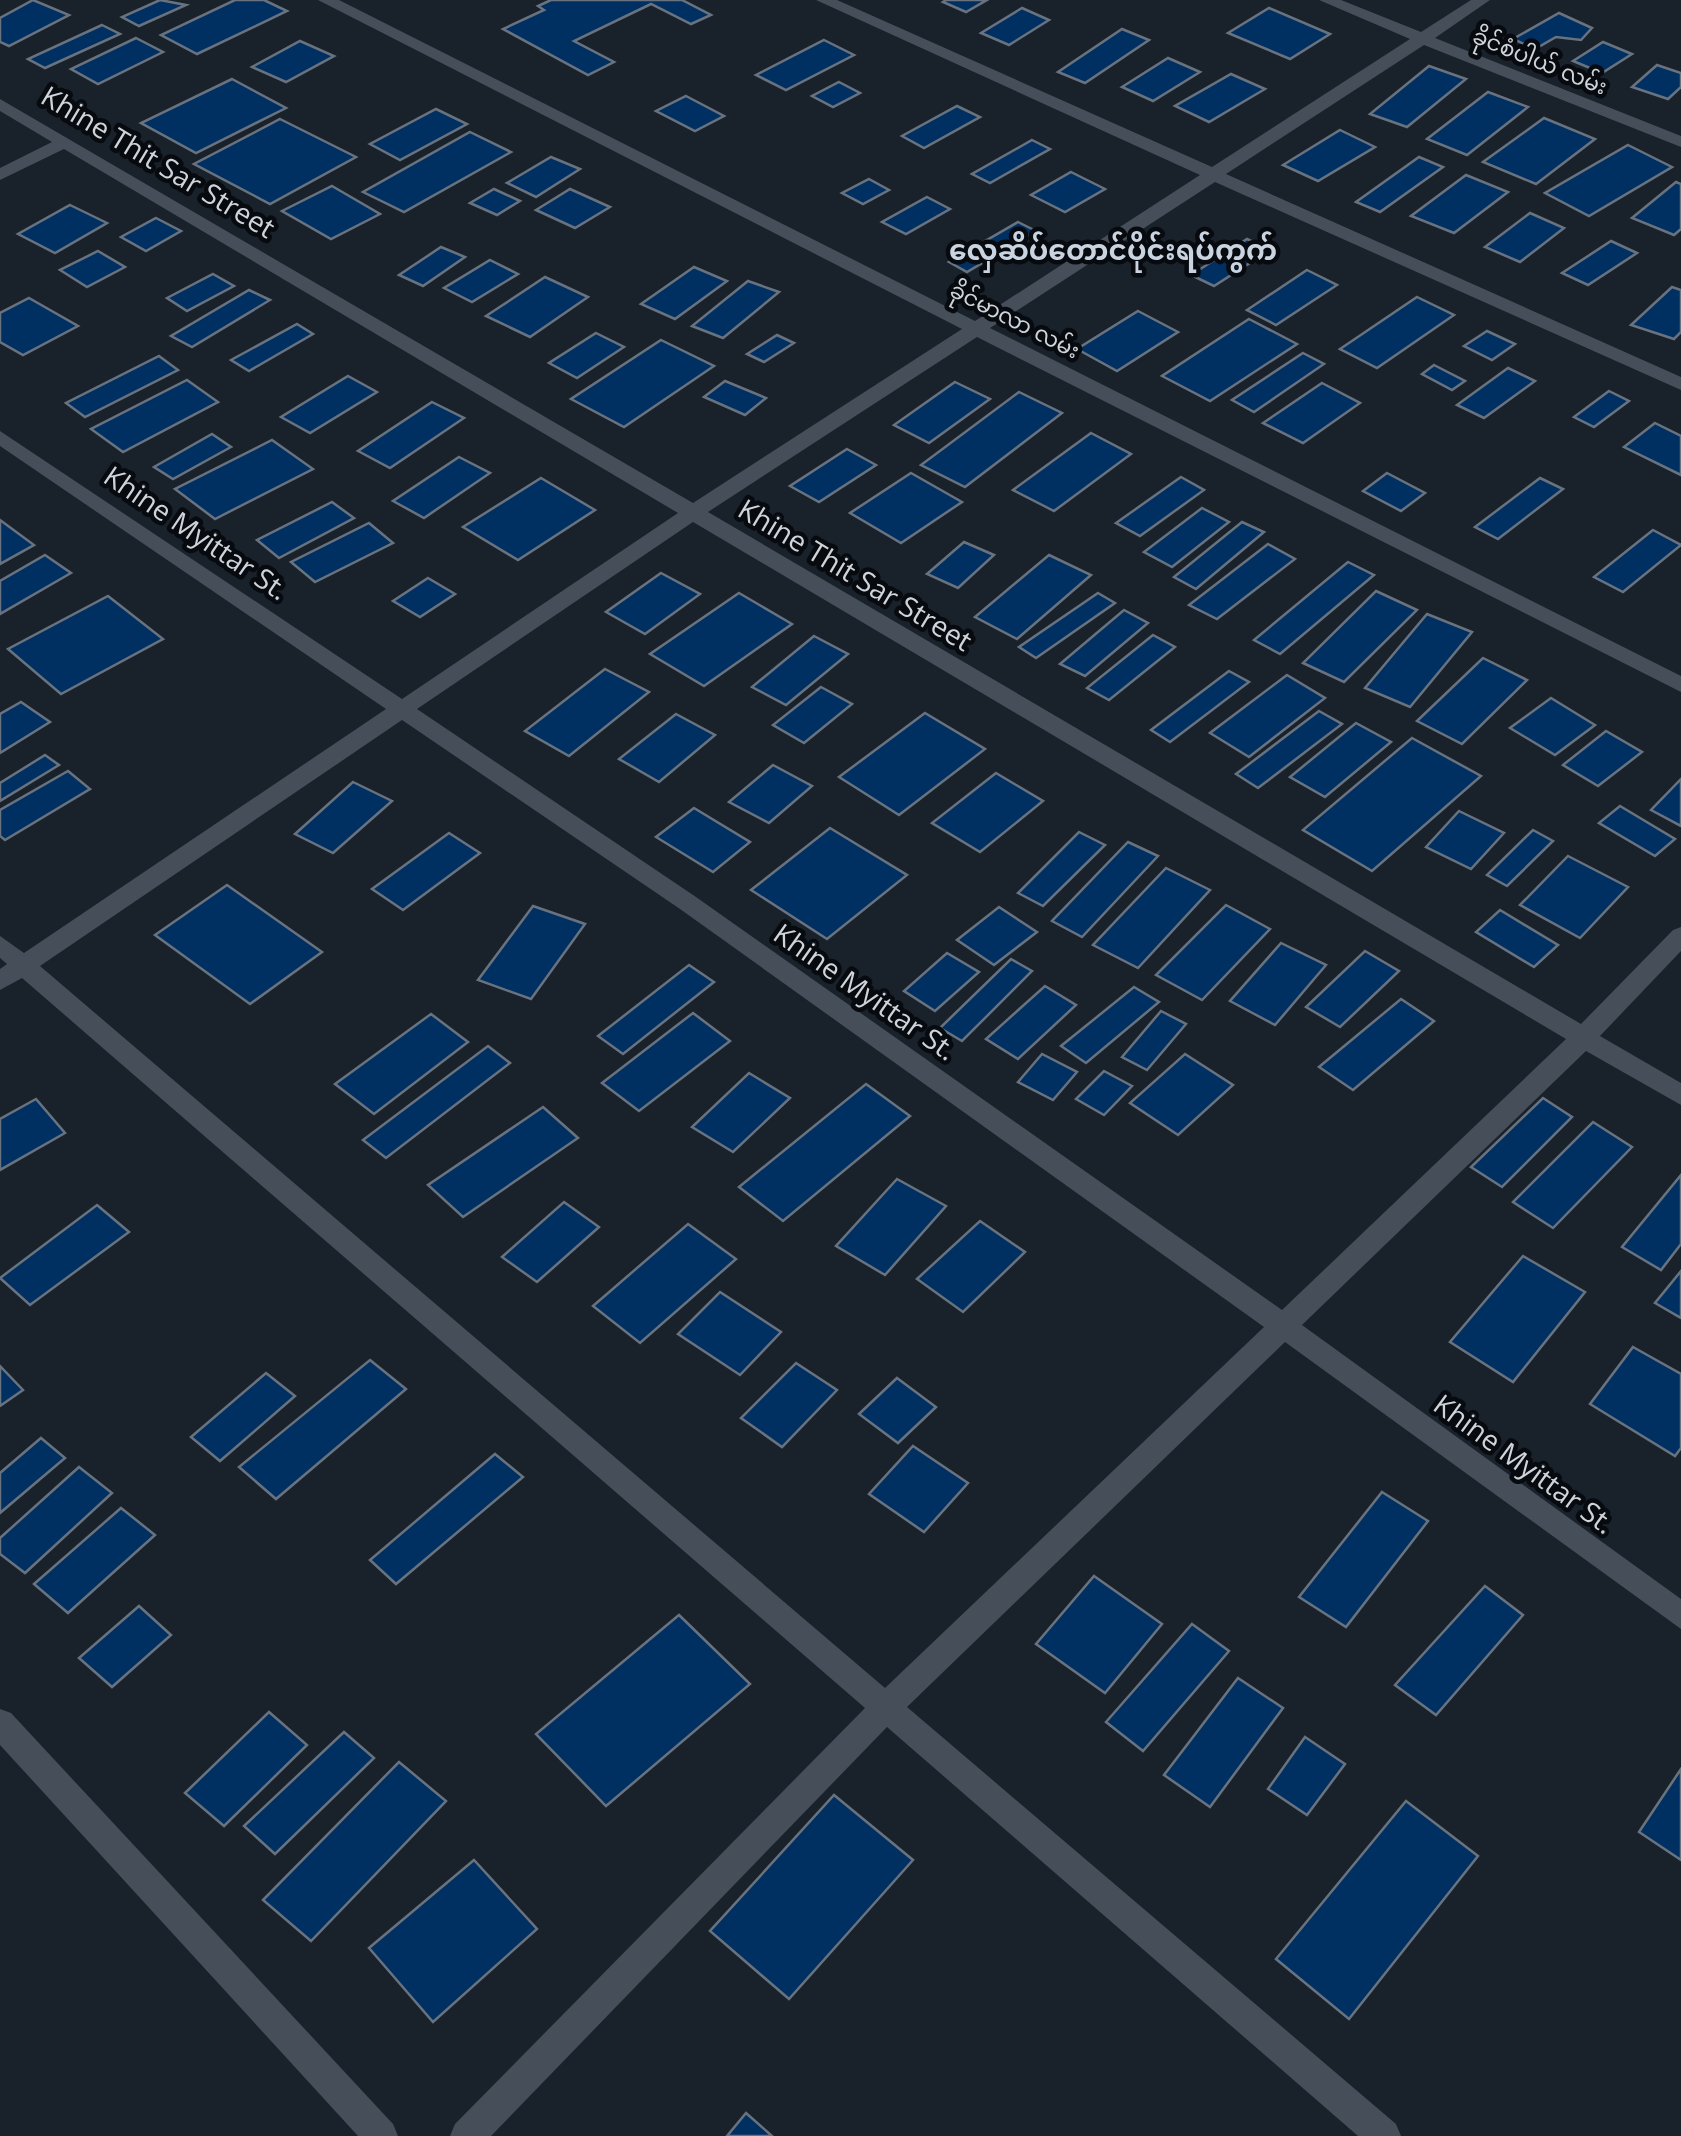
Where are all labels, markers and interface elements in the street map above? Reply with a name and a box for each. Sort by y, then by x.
street label: ခိုင်စံပါယ် လမ်း [1467,19,1612,104]
street label: Khine Thit Sar Street [35,76,282,246]
district label: လှေဆိပ်တောင်ပိုင်းရပ်ကွက် [949,230,1277,273]
street label: ခိုင်မာလာ လမ်း [944,274,1085,368]
street label: Khine Myittar St. [97,456,296,608]
street label: Khine Thit Sar Street [732,489,979,659]
street label: Khine Myittar St. [767,914,964,1068]
street label: Khine Myittar St. [1427,1385,1623,1542]

